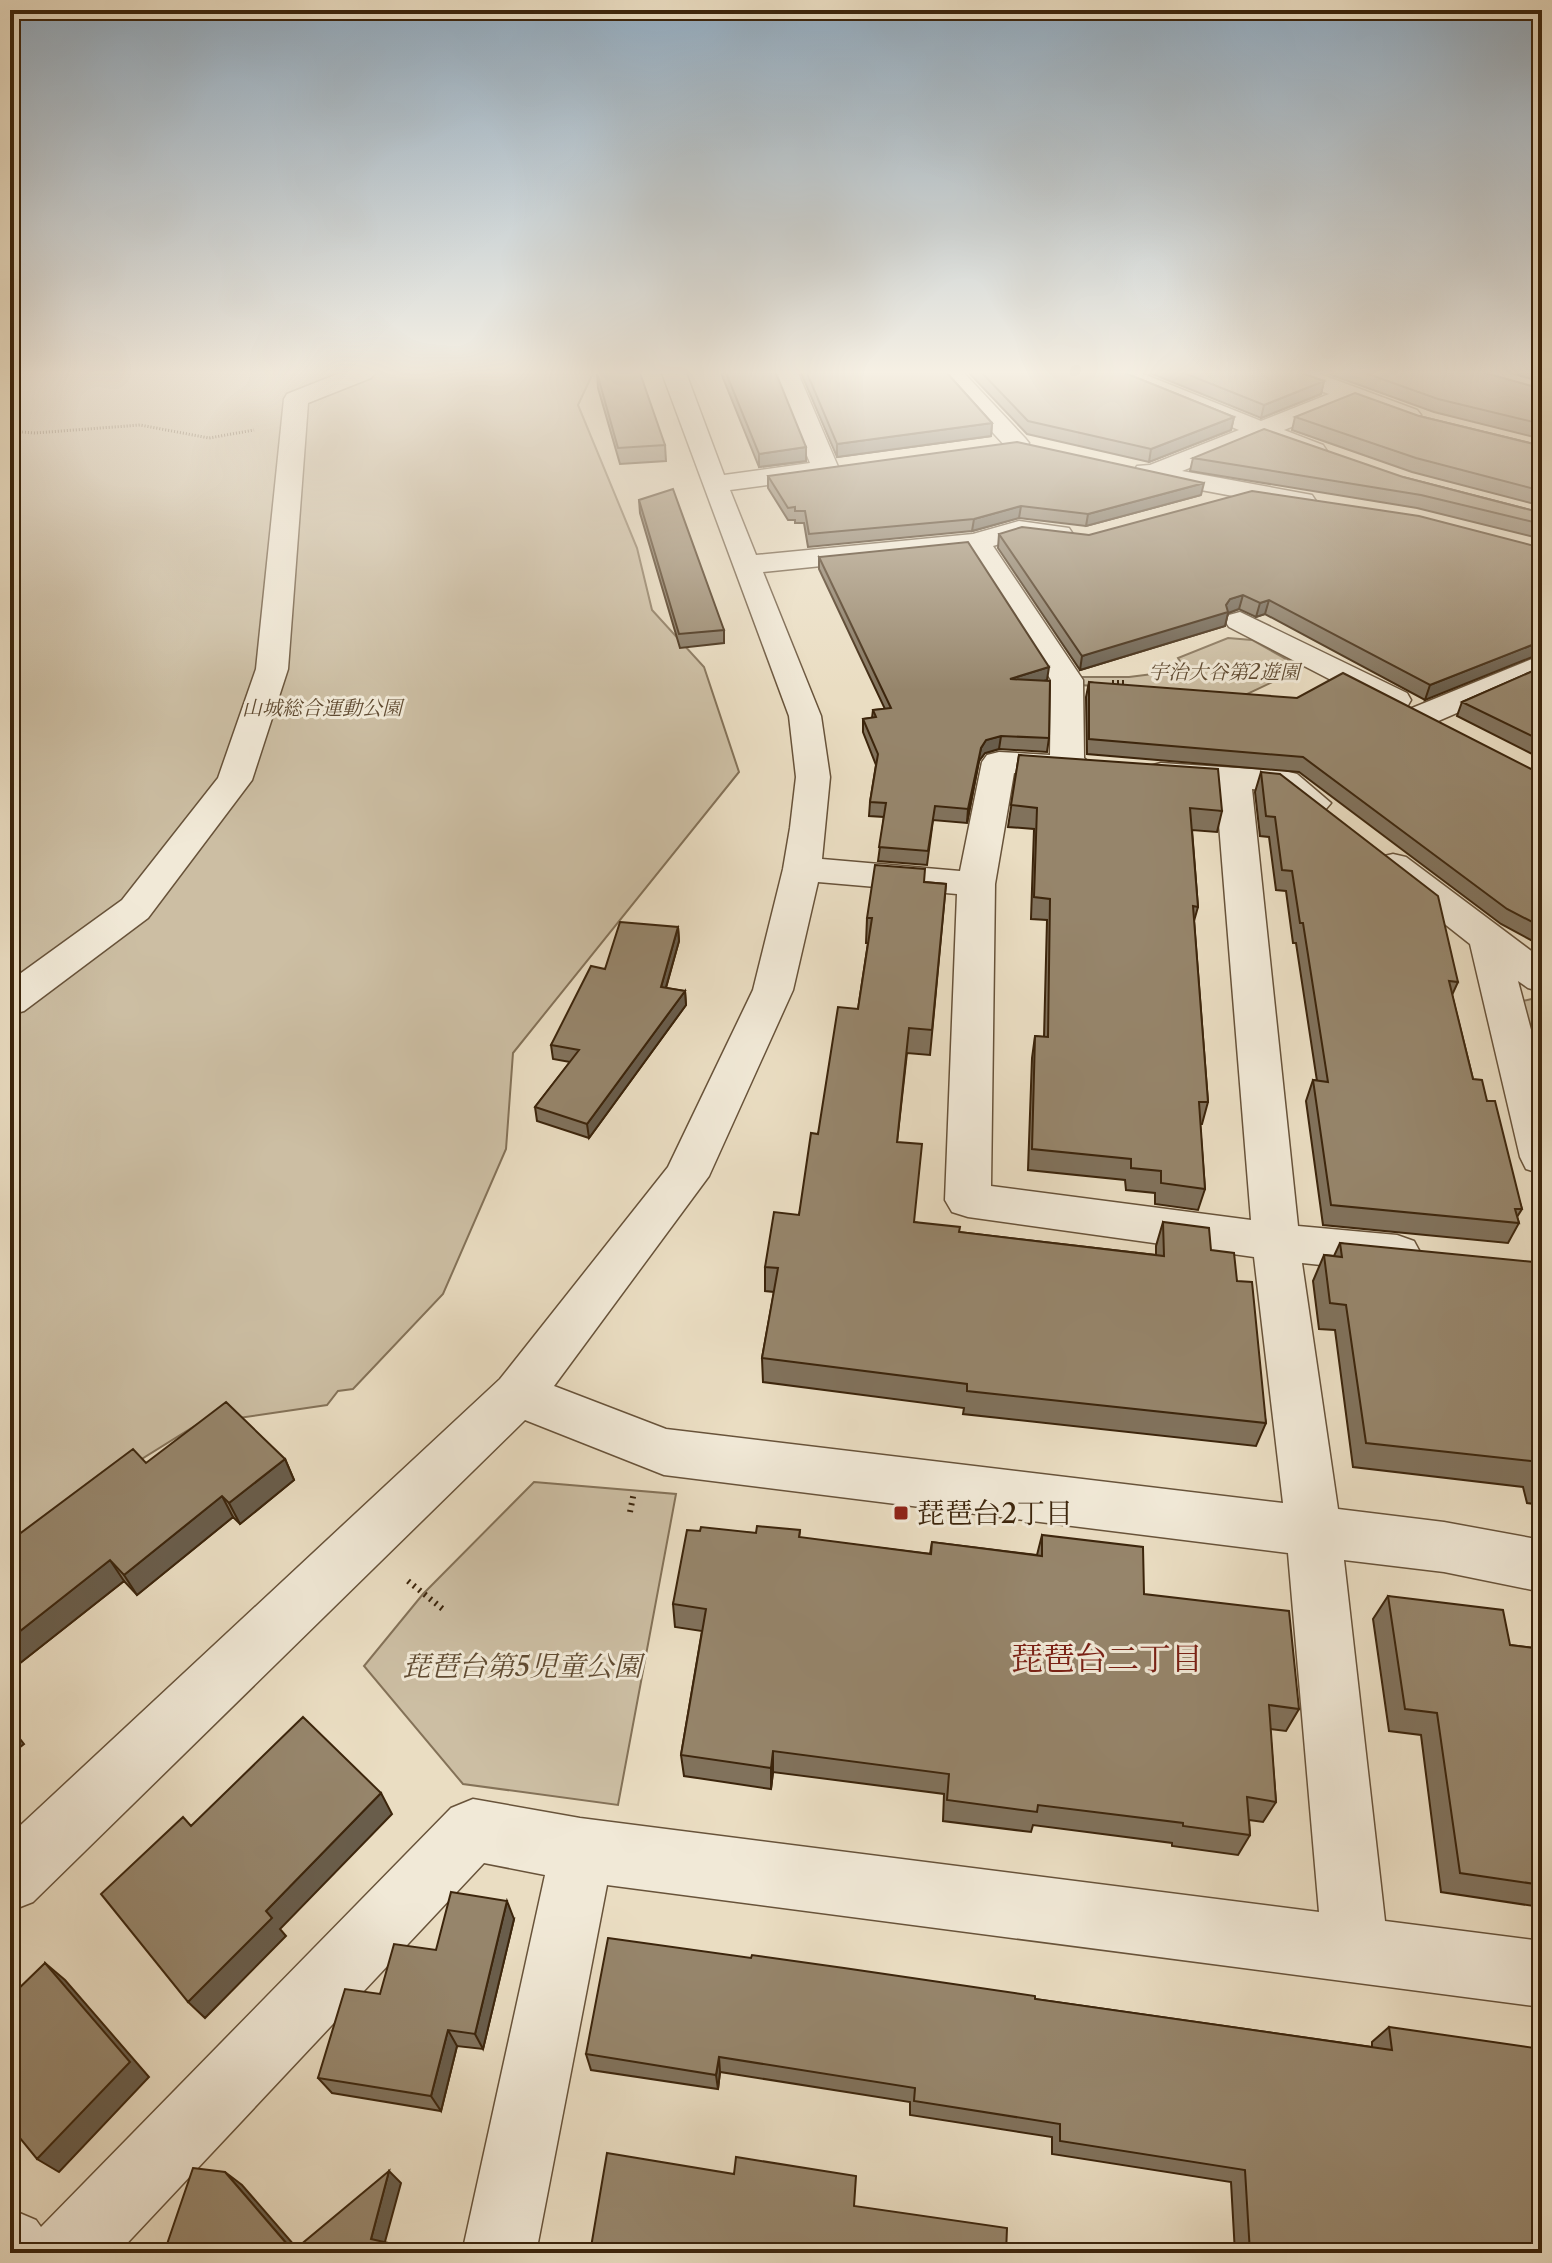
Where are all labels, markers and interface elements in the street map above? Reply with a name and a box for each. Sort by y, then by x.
park label: 宇治大谷第2遊園 [1148,660,1303,684]
park label: 山城総合運動公園 [242,696,405,720]
place label: 琵琶台2丁目 [917,1496,1073,1530]
marker: 琵琶台2丁目 [892,1504,910,1522]
district label: 琵琶台二丁目 [1011,1639,1203,1678]
park label: 琵琶台第5児童公園 [402,1649,646,1683]

